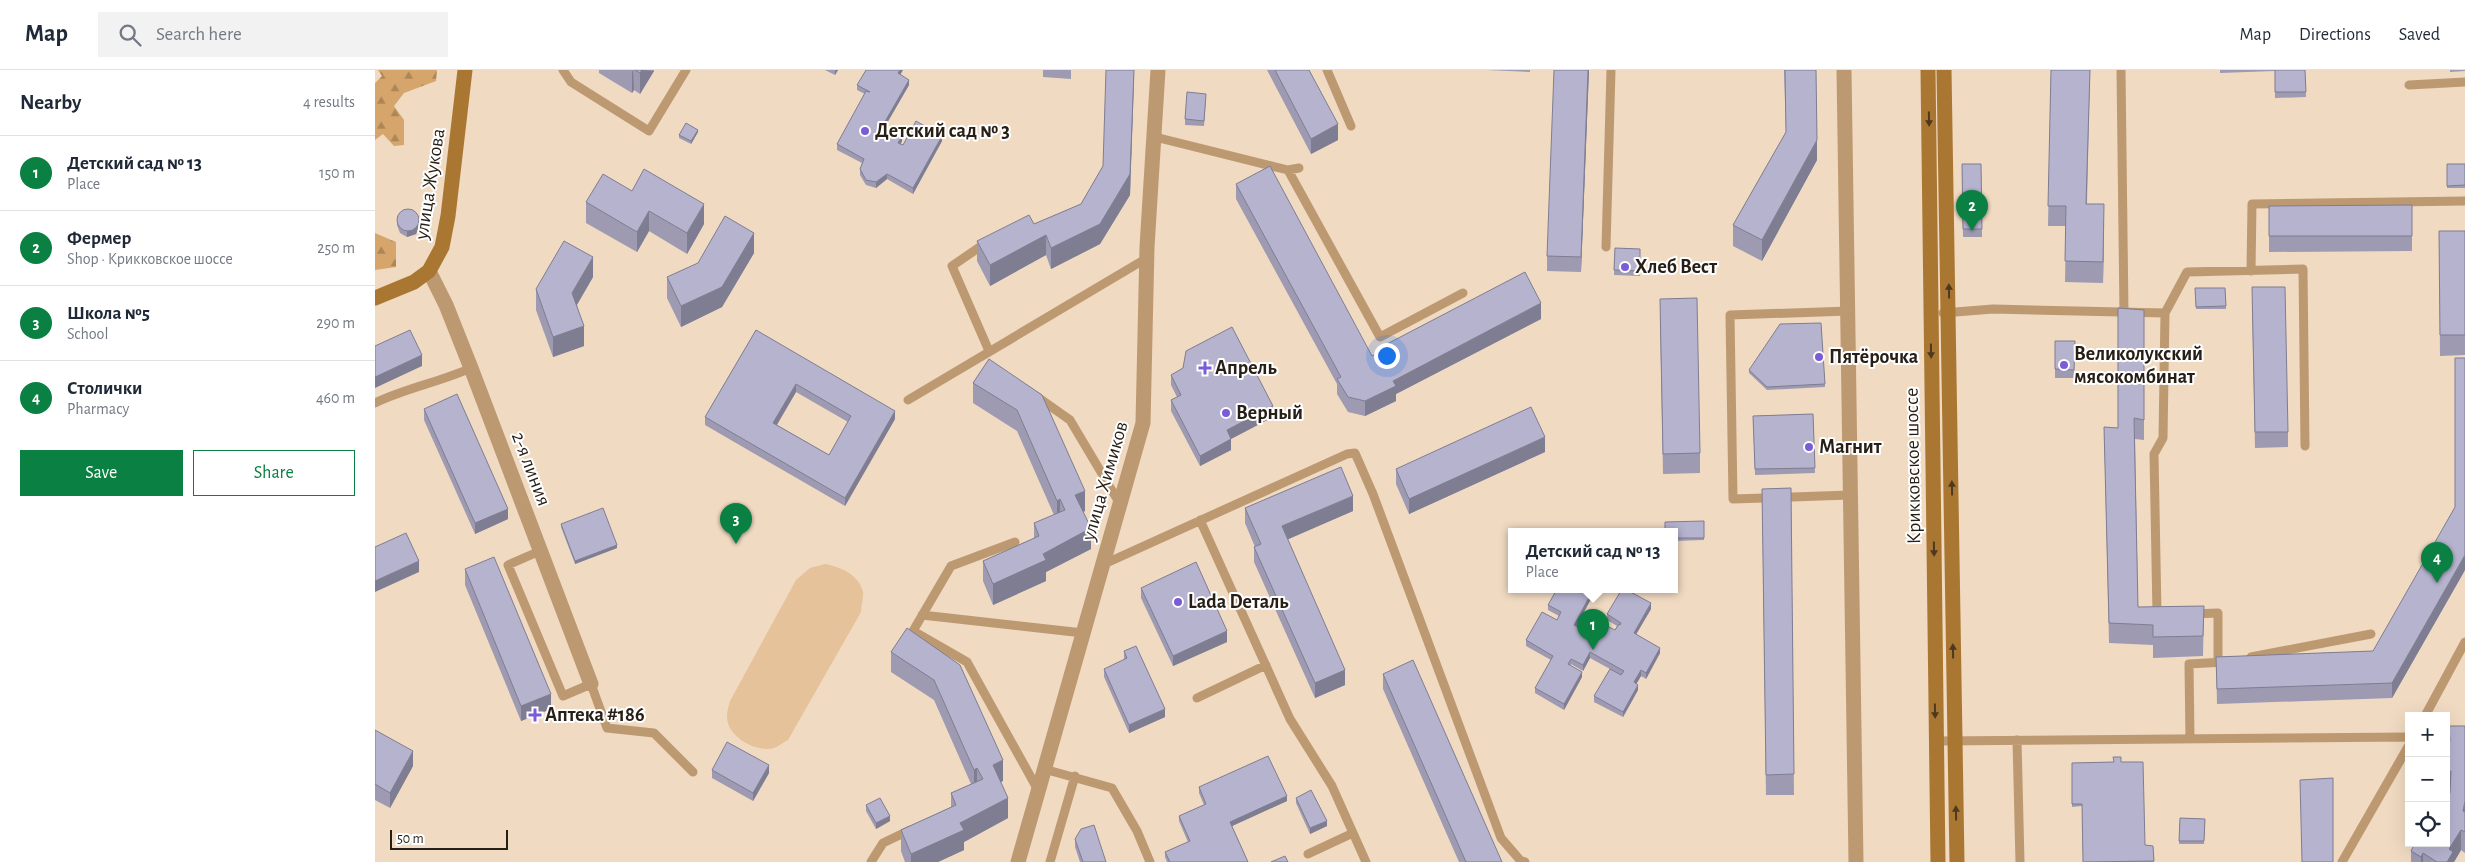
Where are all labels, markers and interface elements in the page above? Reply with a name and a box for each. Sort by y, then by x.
search box [98,12,448,57]
icon: search [116,21,144,49]
text: Map [25,22,68,46]
text: Search here [156,25,242,44]
text: Map [2240,26,2271,44]
text: Directions [2299,26,2371,44]
text: Saved [2399,26,2440,44]
text: Nearby [20,92,81,113]
text: 4 results [303,94,355,110]
one-way arrow [1925,111,1933,127]
place label: Детский сад № 3 [875,121,1010,141]
marker: Детский сад № 3 [859,125,871,137]
street label: улица Жукова [411,127,449,242]
text: Детский сад № 13 [67,154,202,173]
text: 1 [33,165,39,181]
text: 150 m [319,165,355,181]
text: Place [67,176,100,192]
pin: 2 [1956,190,1988,231]
text: Фермер [67,229,131,248]
text: 2 [32,240,40,256]
text: 250 m [317,240,355,256]
text: Shop · Крикковское шоссе [67,251,233,267]
place label: Хлеб Вест [1635,257,1717,277]
marker: Хлеб Вест [1619,261,1631,273]
one-way arrow [1944,283,1952,299]
text: Школа №5 [67,304,150,323]
text: 3 [33,315,39,331]
text: 290 m [316,315,355,331]
text: School [67,326,108,342]
your location [1374,343,1400,369]
one-way arrow [1927,343,1935,359]
place label: Великолукский мясокомбинат [2074,344,2203,387]
place label: Пятёрочка [1829,347,1919,367]
marker: Пятёрочка [1813,351,1825,363]
place label: Апрель [1215,358,1277,378]
marker: Великолукский мясокомбинат [2058,359,2070,371]
marker: Апрель [1199,362,1211,374]
text: Столички [67,379,143,398]
street label: Крикковское шоссе [1902,388,1924,544]
text: 4 [32,390,40,406]
text: 460 m [316,390,355,406]
text: Pharmacy [67,401,129,417]
place label: Верный [1236,403,1303,423]
marker: Верный [1220,407,1232,419]
street label: улица Химиков [1078,419,1132,544]
street label: 2-я линия [508,429,554,509]
place label: Магнит [1819,437,1882,457]
marker: Магнит [1803,441,1815,453]
button: Save [20,450,183,496]
button: Share [193,450,355,496]
one-way arrow [1947,480,1955,496]
pin: 3 [720,503,752,544]
popup [1508,528,1678,593]
one-way arrow [1930,541,1938,557]
text: Детский сад № 13 [1526,542,1660,561]
pin: 4 [2421,542,2453,583]
text: Place [1526,564,1559,580]
place label: Lada Dеталь [1188,592,1289,612]
marker: Lada Dеталь [1172,596,1184,608]
pin: 1 [1577,609,1609,650]
one-way arrow [1949,643,1957,659]
one-way arrow [1932,703,1940,719]
place label: Аптека #186 [545,705,645,725]
marker: Аптека #186 [529,709,541,721]
map controls [2405,712,2450,847]
button: + [2405,712,2450,757]
button: − [2405,757,2450,802]
button: locate [2405,802,2450,847]
one-way arrow [1952,805,1960,821]
scale bar [390,827,507,850]
text: 50 m [397,832,424,846]

